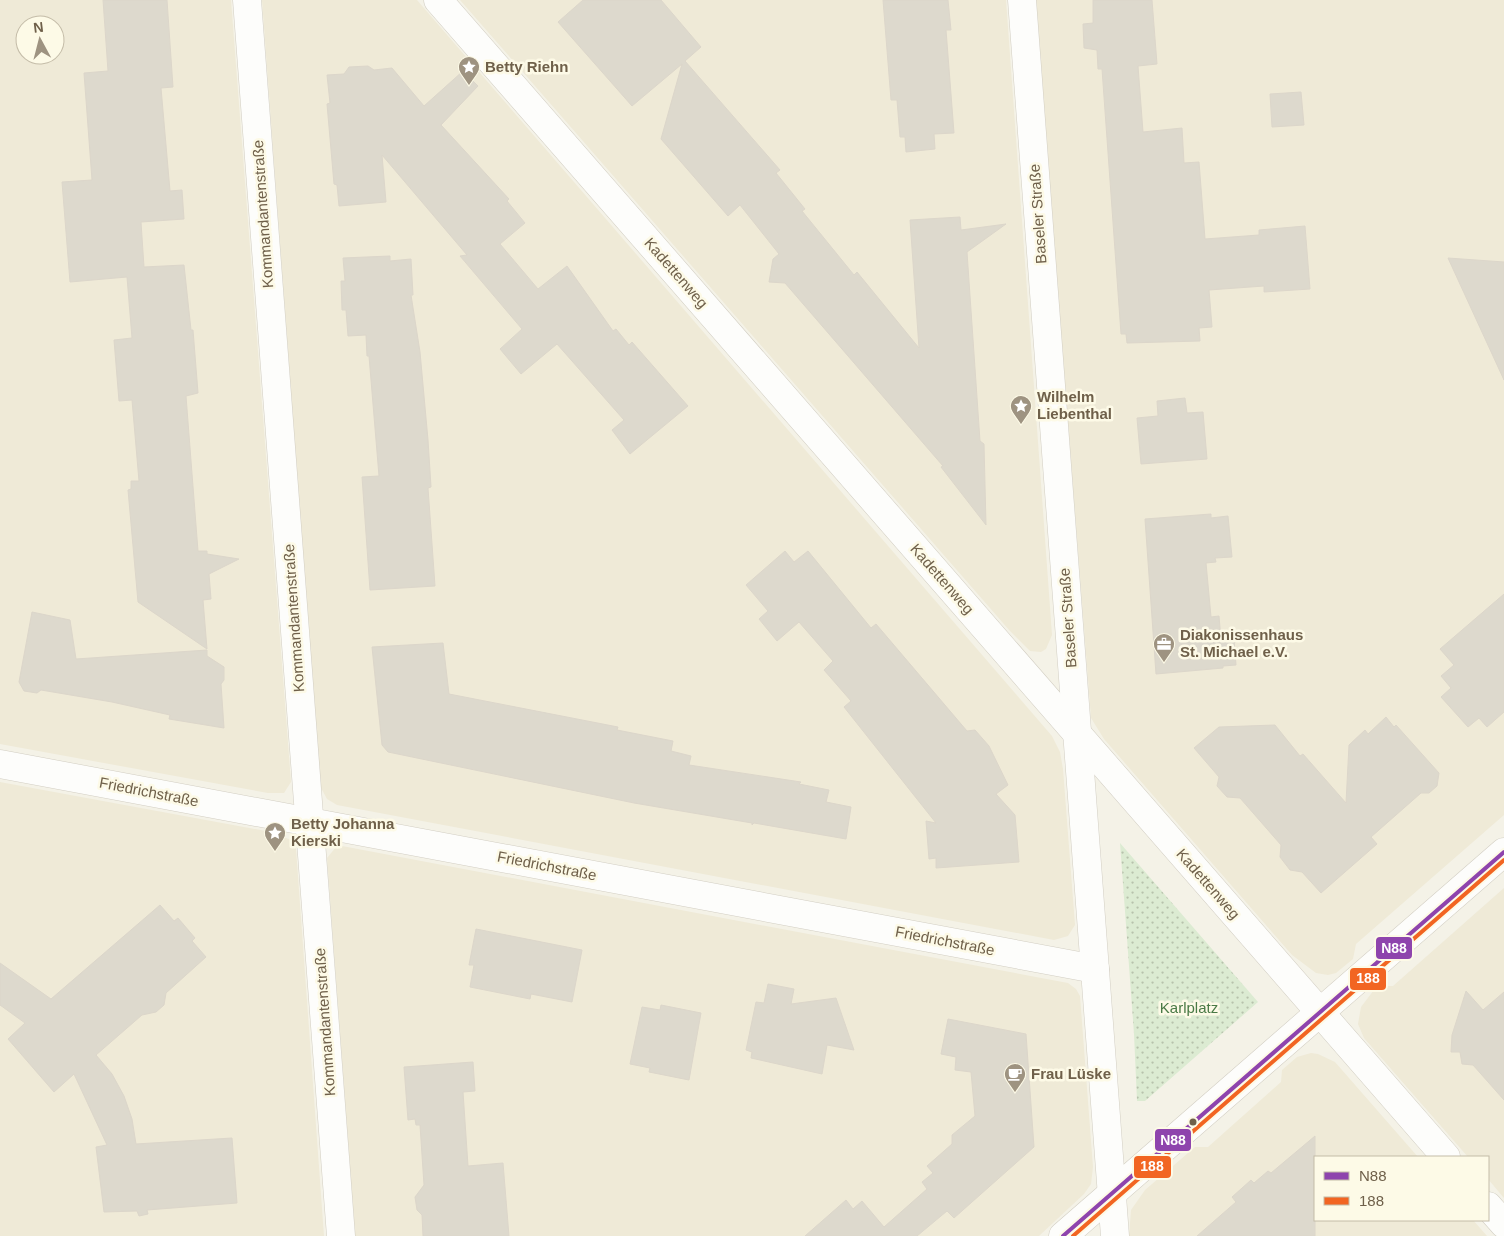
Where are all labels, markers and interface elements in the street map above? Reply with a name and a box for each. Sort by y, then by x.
north arrow [15,15,65,65]
text: N [32,19,44,36]
place icon: Betty Riehn [457,55,481,86]
place label: Betty Riehn [485,58,568,75]
street label: Kommandantenstraße [249,139,276,289]
street label: Baseler Straße [1026,164,1049,265]
street label: Kadettenweg [641,234,712,311]
place label: Wilhelm Liebenthal [1037,388,1112,422]
place icon: Wilhelm Liebenthal [1009,394,1033,425]
street label: Kadettenweg [907,540,978,617]
street label: Kommandantenstraße [280,543,307,693]
street label: Baseler Straße [1056,568,1079,669]
place label: Diakonissenhaus St. Michael e.V. [1180,626,1303,660]
office icon: Diakonissenhaus St. Michael e.V. [1152,632,1176,663]
street label: Friedrichstraße [98,774,200,809]
place label: Betty Johanna Kierski [291,815,395,849]
place icon: Betty Johanna Kierski [263,821,287,852]
street label: Kadettenweg [1173,845,1244,922]
street label: Friedrichstraße [496,848,598,883]
street label: Friedrichstraße [894,923,996,958]
line badge: N88 [1375,936,1413,960]
text: N88 [1381,940,1407,956]
street label: Kommandantenstraße [311,947,338,1097]
line badge: 188 [1349,967,1387,991]
text: 188 [1356,970,1380,986]
park label: Karlplatz [1160,999,1218,1016]
cafe icon: Frau Lüske [1003,1062,1027,1093]
place label: Frau Lüske [1031,1065,1111,1082]
unlabelled marker [1188,1117,1198,1127]
line badge: N88 [1154,1128,1192,1152]
text: N88 [1160,1132,1186,1148]
line badge: 188 [1133,1155,1172,1179]
legend [1314,1156,1489,1221]
text: 188 [1140,1158,1164,1174]
text: N88 [1359,1167,1387,1184]
text: 188 [1359,1192,1384,1209]

